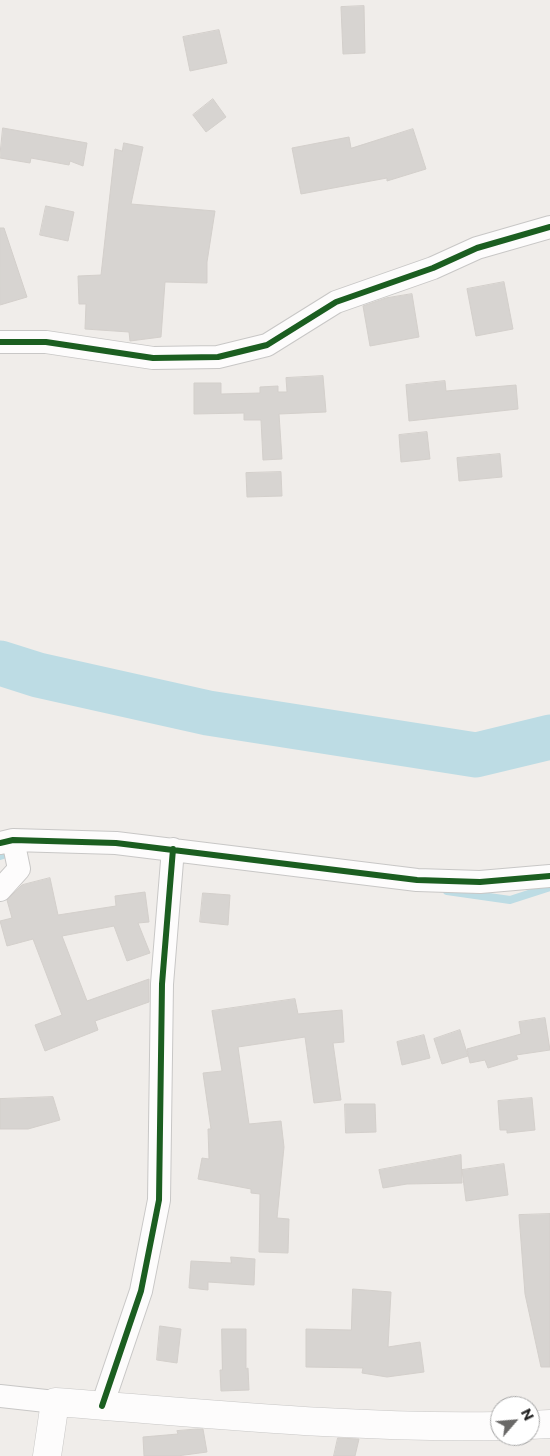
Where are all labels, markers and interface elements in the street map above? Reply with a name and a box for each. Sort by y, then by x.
north arrow [490,1396,540,1446]
text: N [517,1406,538,1424]

